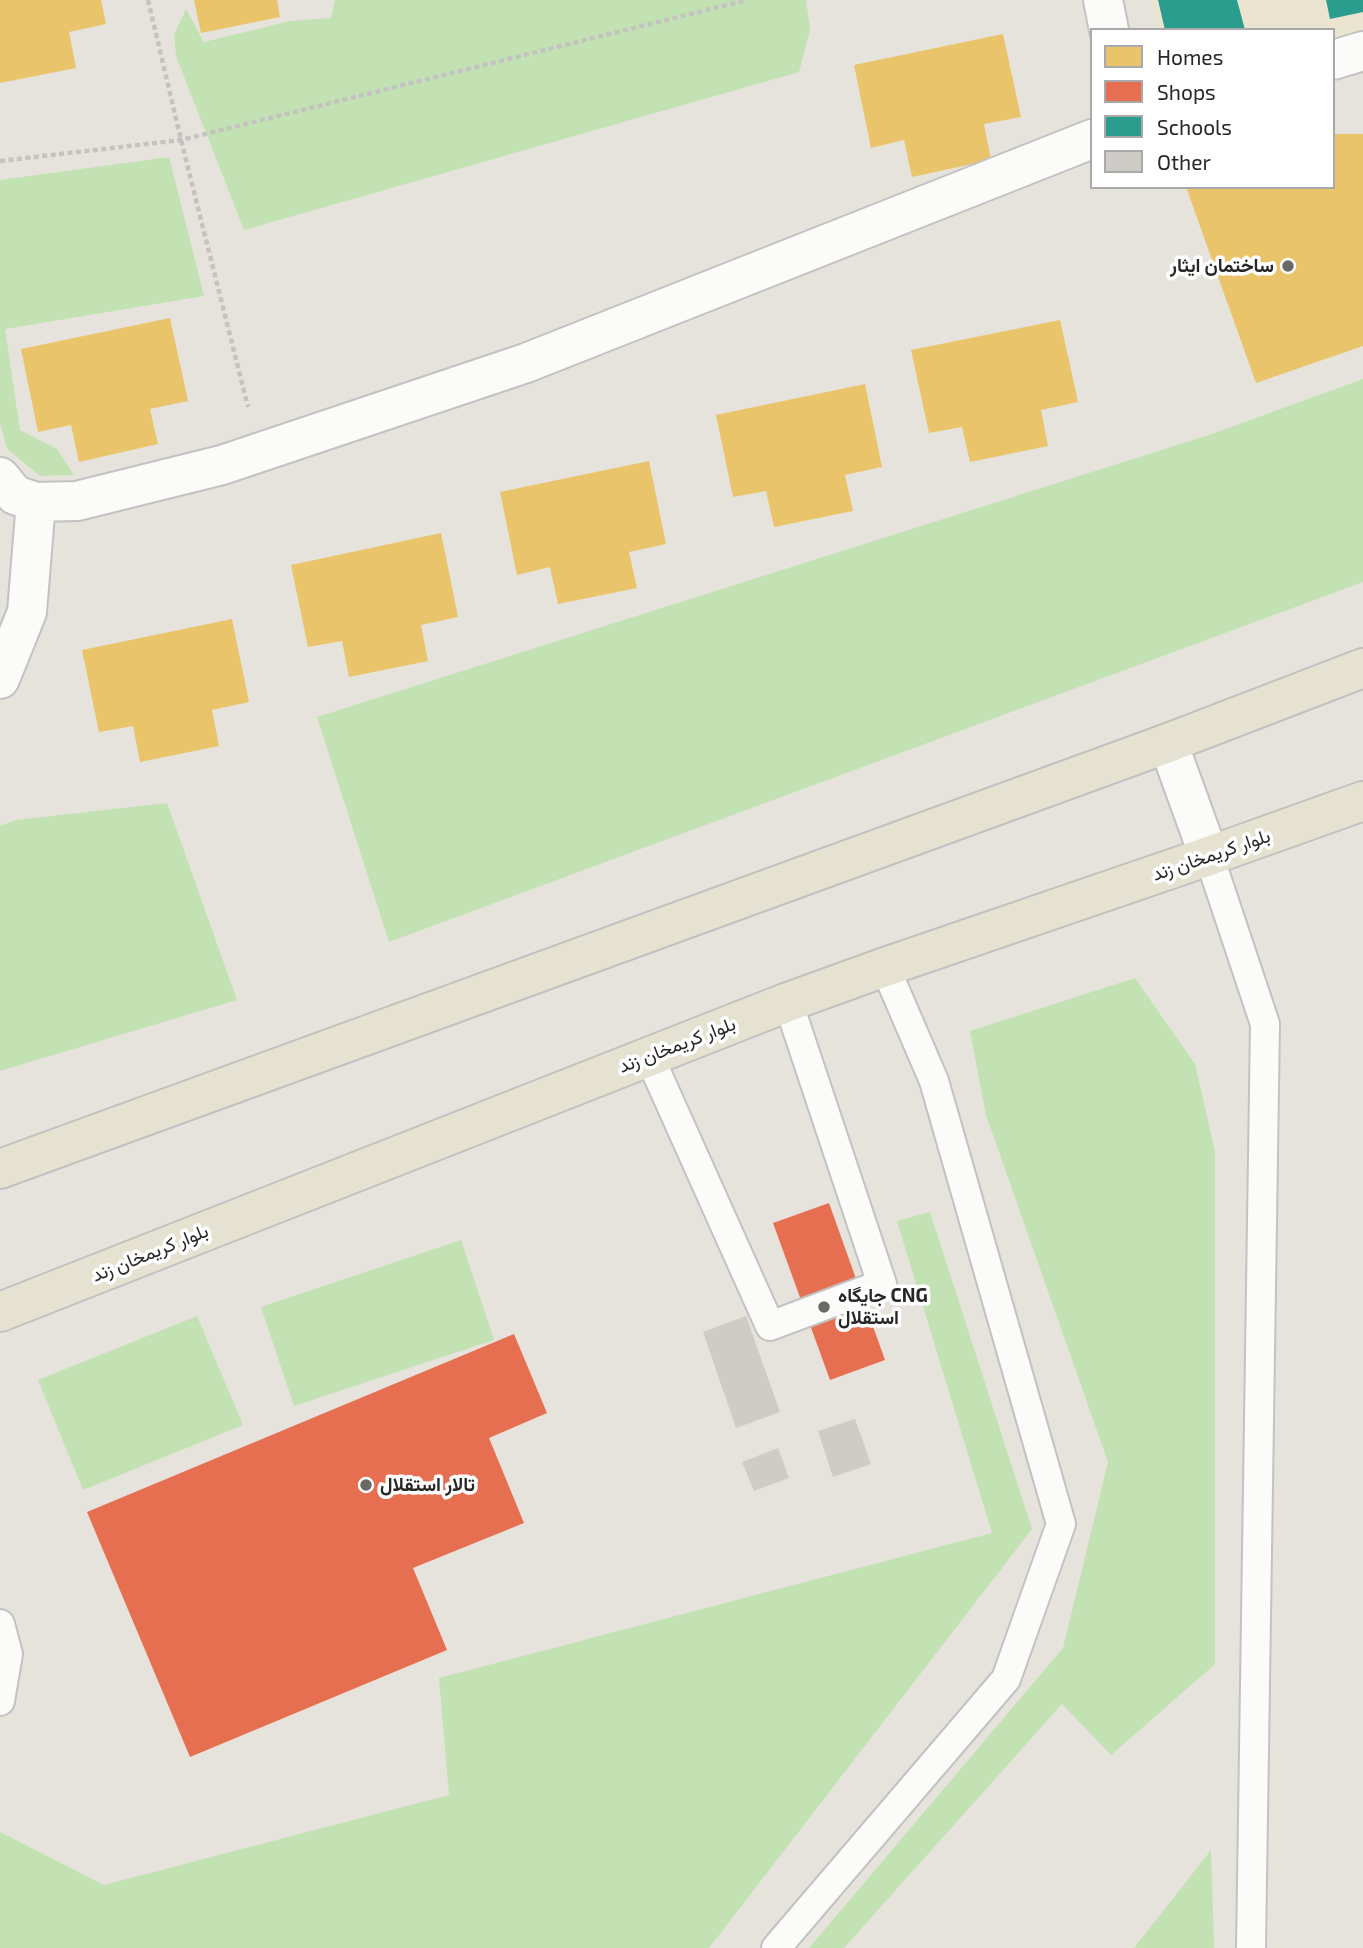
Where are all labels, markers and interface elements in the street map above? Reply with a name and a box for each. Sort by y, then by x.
legend [1090,28,1335,189]
text: Homes [1157,44,1223,69]
text: Shops [1157,79,1216,104]
text: Schools [1157,114,1232,139]
text: Other [1157,149,1211,174]
place label: ساختمان ایثار [1170,255,1274,277]
marker: ساختمان ایثار [1280,258,1296,274]
street label: بلوار کریمخان زند [1149,824,1273,886]
street label: بلوار کریمخان زند [615,1012,739,1078]
street label: بلوار کریمخان زند [88,1219,212,1287]
place label: جایگاه CNG استقلال [838,1285,928,1329]
marker: جایگاه CNG استقلال [816,1299,832,1315]
place label: تالار استقلال [380,1474,475,1496]
marker: تالار استقلال [358,1477,374,1493]

